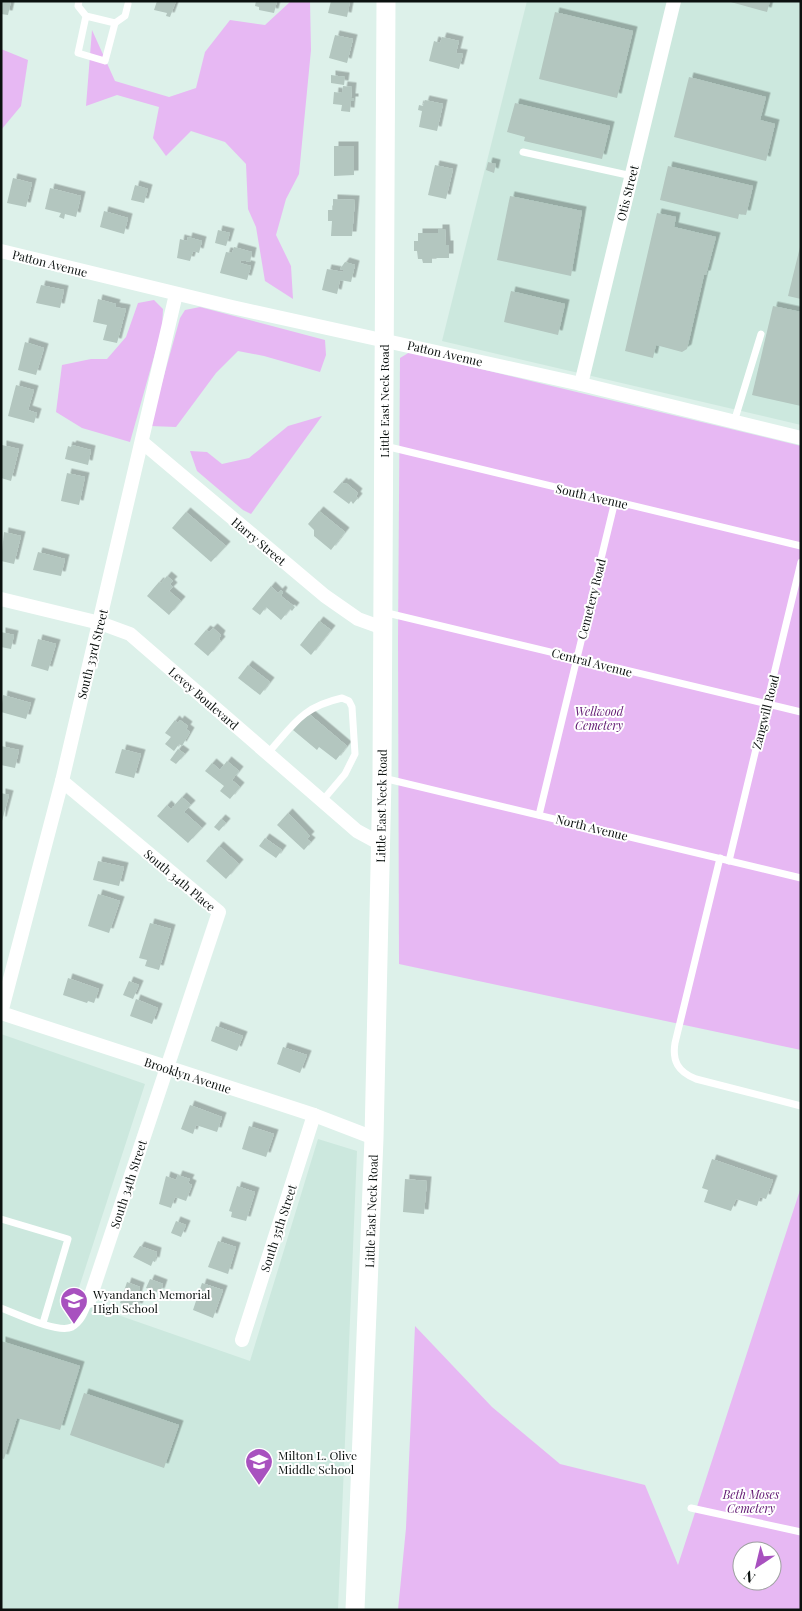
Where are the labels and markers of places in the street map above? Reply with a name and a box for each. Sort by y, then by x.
school or university icon: Wyandanch Memorial High School [59,1286,89,1325]
place label: Wyandanch Memorial High School [92,1286,211,1316]
school or university icon: Milton L. Olive Middle School [244,1447,274,1486]
place label: Milton L. Olive Middle School [278,1447,357,1477]

